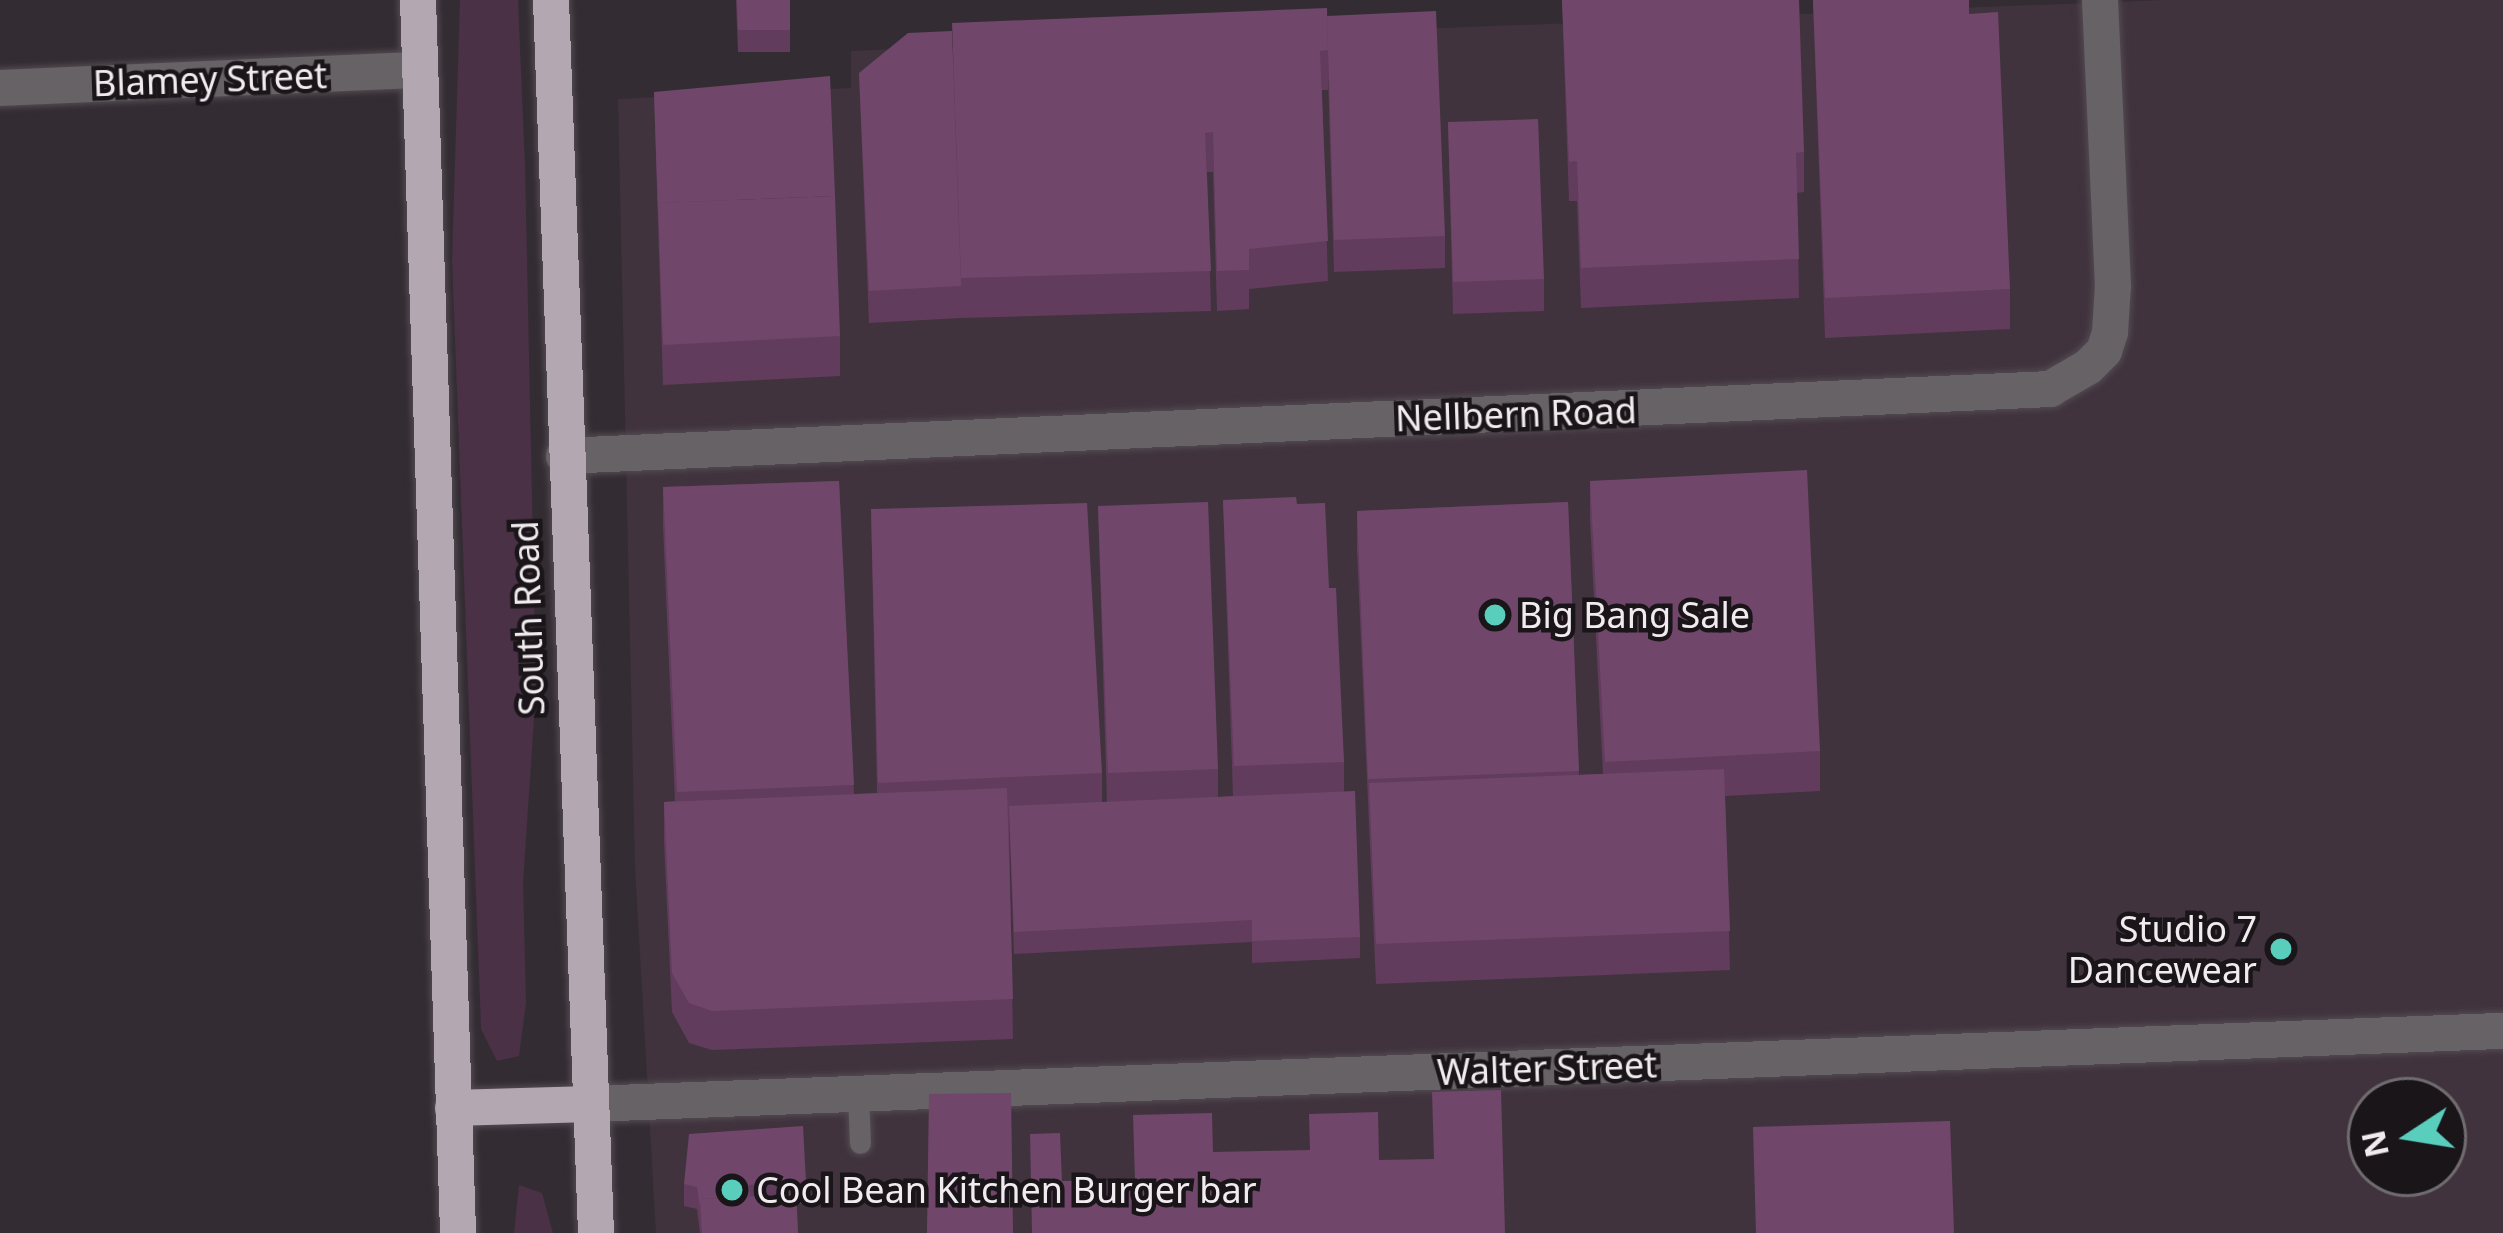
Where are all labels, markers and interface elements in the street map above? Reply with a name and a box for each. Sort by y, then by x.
street label: Blamey Street [92,53,328,105]
street label: Nellbern Road [1394,388,1638,440]
street label: South Road [503,520,553,716]
place label: Big Bang Sale [1519,593,1750,637]
marker: Big Bang Sale [1482,602,1508,628]
place label: Studio 7 Dancewear [2068,906,2257,991]
marker: Studio 7 Dancewear [2268,936,2294,962]
street label: Walter Street [1436,1043,1658,1093]
north arrow [2347,1077,2467,1197]
text: N [2349,1126,2399,1162]
place label: Cool Bean Kitchen Burger bar [756,1168,1257,1212]
marker: Cool Bean Kitchen Burger bar [719,1177,745,1203]

